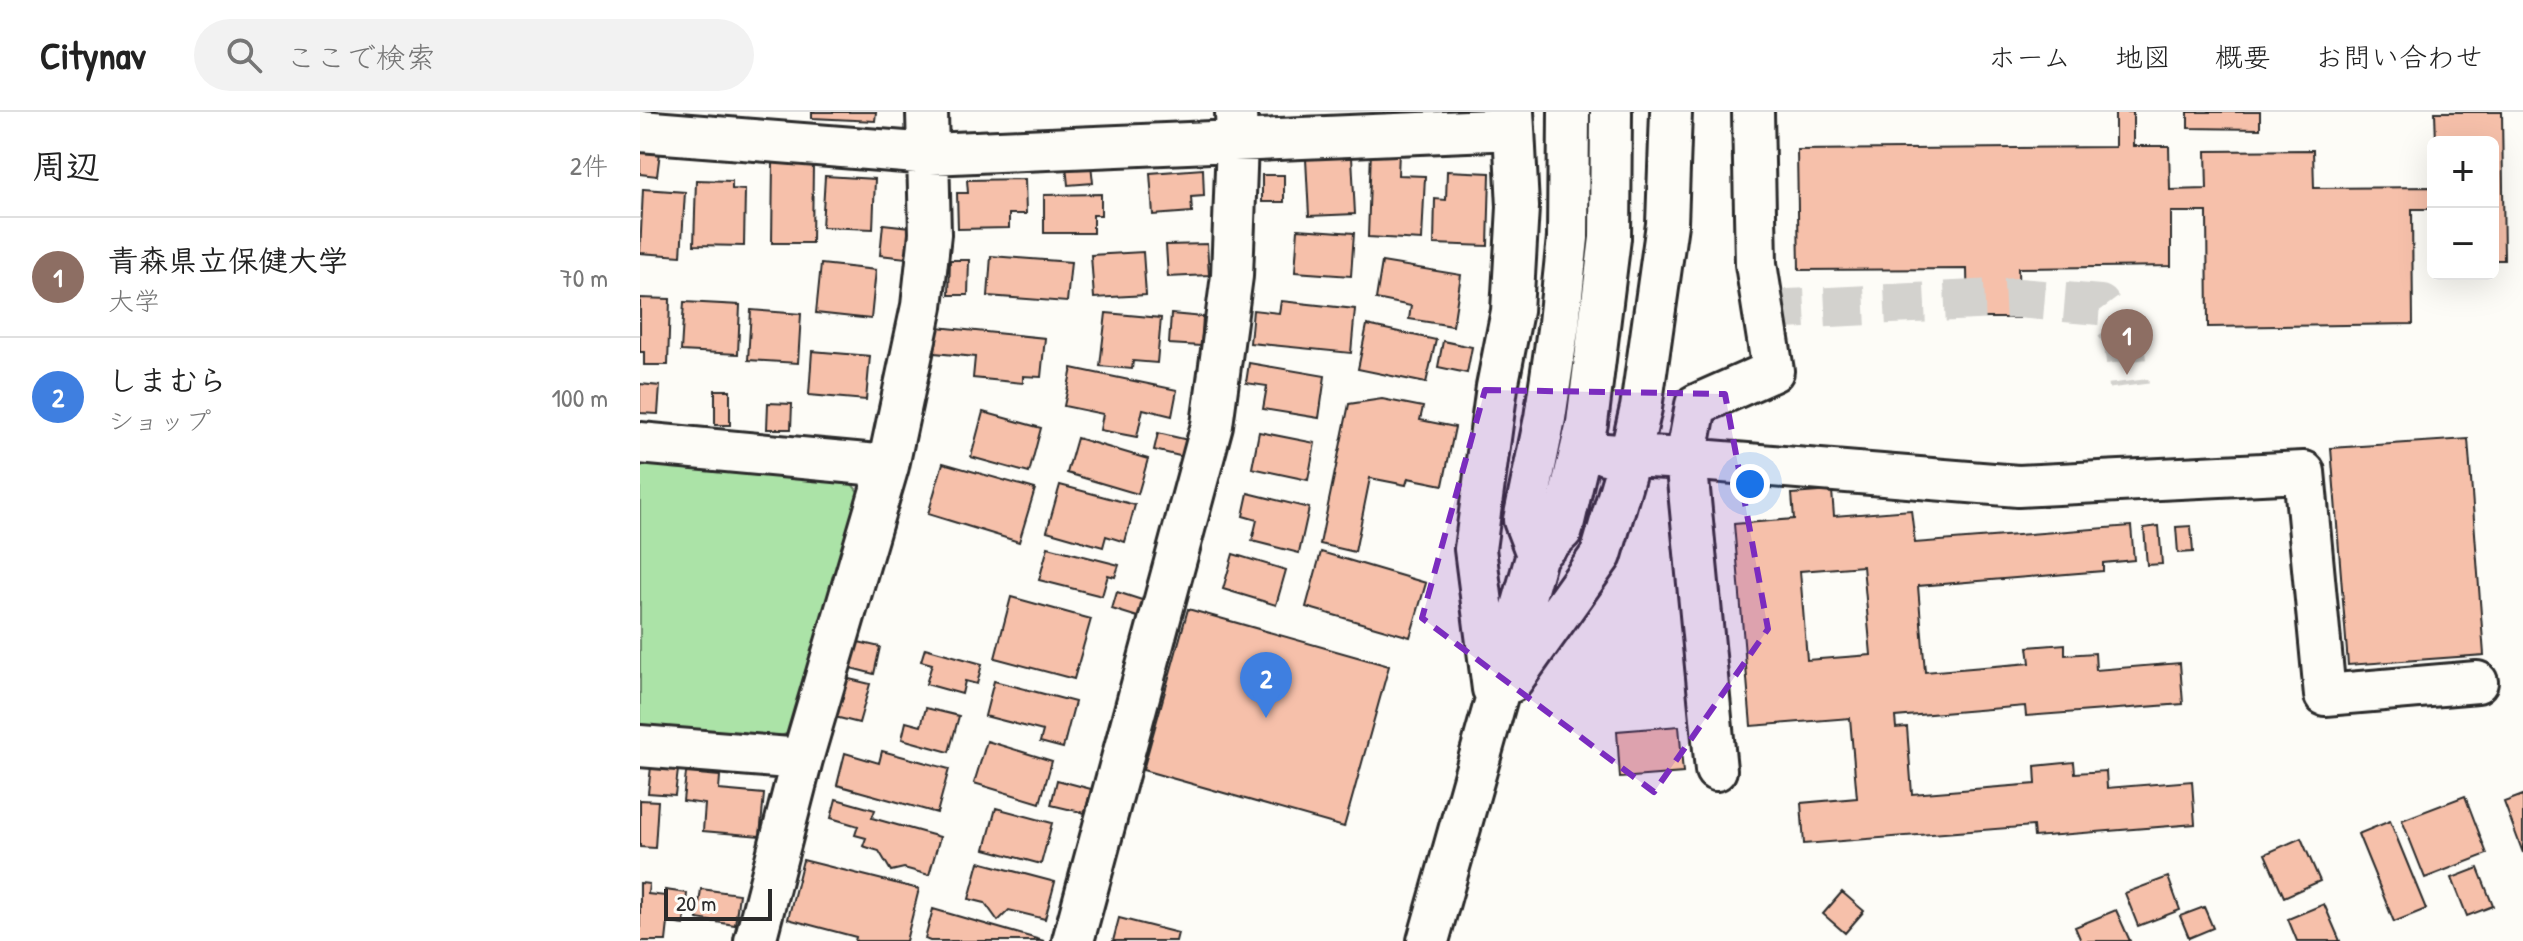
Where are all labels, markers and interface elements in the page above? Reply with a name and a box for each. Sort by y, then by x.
search box [194,19,754,91]
text: Citynav [40,29,146,81]
icon: search [222,33,266,77]
text: ここで検索 [286,37,436,77]
text: ホーム [1988,38,2071,76]
text: 地図 [2115,38,2171,76]
text: 概要 [2215,38,2271,76]
text: お問い合わせ [2315,38,2483,76]
map controls [2427,136,2499,280]
button: + [2427,136,2499,208]
text: 周辺 [32,143,100,189]
text: 2件 [570,148,608,183]
button: − [2427,208,2499,280]
text: 青森県立保健大学 [108,240,348,280]
text: 1 [53,260,63,295]
text: 70 m [560,260,608,295]
text: 大学 [108,283,160,318]
pin: 1 [2101,309,2153,375]
text: しまむら [108,360,228,400]
text: 2 [52,380,64,415]
text: 100 m [552,380,608,415]
text: ショップ [108,403,211,438]
your location [1730,464,1770,504]
pin: 2 [1240,652,1292,718]
scale bar [664,885,772,921]
text: 20 m [676,888,716,918]

